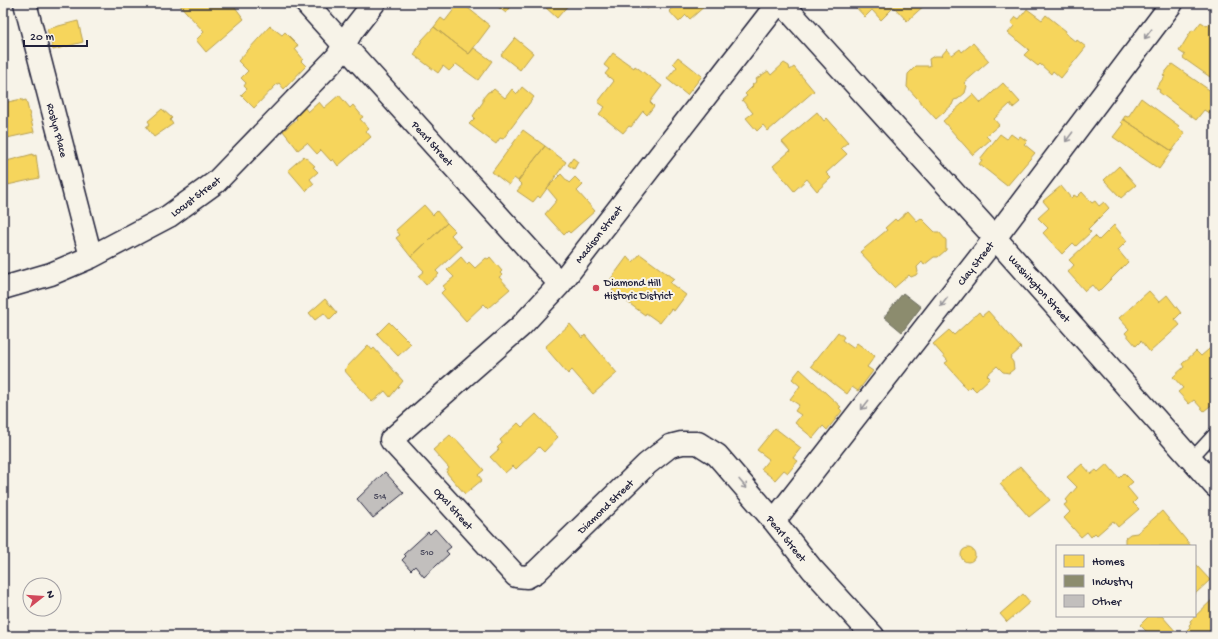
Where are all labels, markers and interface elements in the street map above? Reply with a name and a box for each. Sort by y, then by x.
scale bar [24,22,87,48]
one-way arrow [1144,28,1152,39]
text: 20 m [30,31,55,45]
street label: Roslyn Place [43,102,69,159]
street label: Pearl Street [408,119,456,170]
one-way arrow [1065,132,1074,143]
street label: Locust Street [169,174,225,220]
street label: Madison Street [573,203,627,266]
street label: Clay Street [956,239,998,288]
street label: Washington Street [1005,253,1073,327]
place label: Diamond Hill Historic District [603,278,674,303]
marker: Diamond Hill Historic District [591,283,601,293]
one-way arrow [940,296,949,307]
one-way arrow [860,399,869,410]
street label: Diamond Street [575,477,638,538]
one-way arrow [738,479,747,490]
street label: Opal Street [430,486,476,534]
house number: 514 [374,492,387,503]
street label: Pearl Street [762,513,809,566]
legend [1056,545,1196,617]
house number: 510 [420,548,434,559]
text: Homes [1092,556,1125,570]
text: Industry [1092,576,1133,590]
north arrow [22,577,62,617]
text: N [43,589,56,600]
text: Other [1092,596,1123,610]

